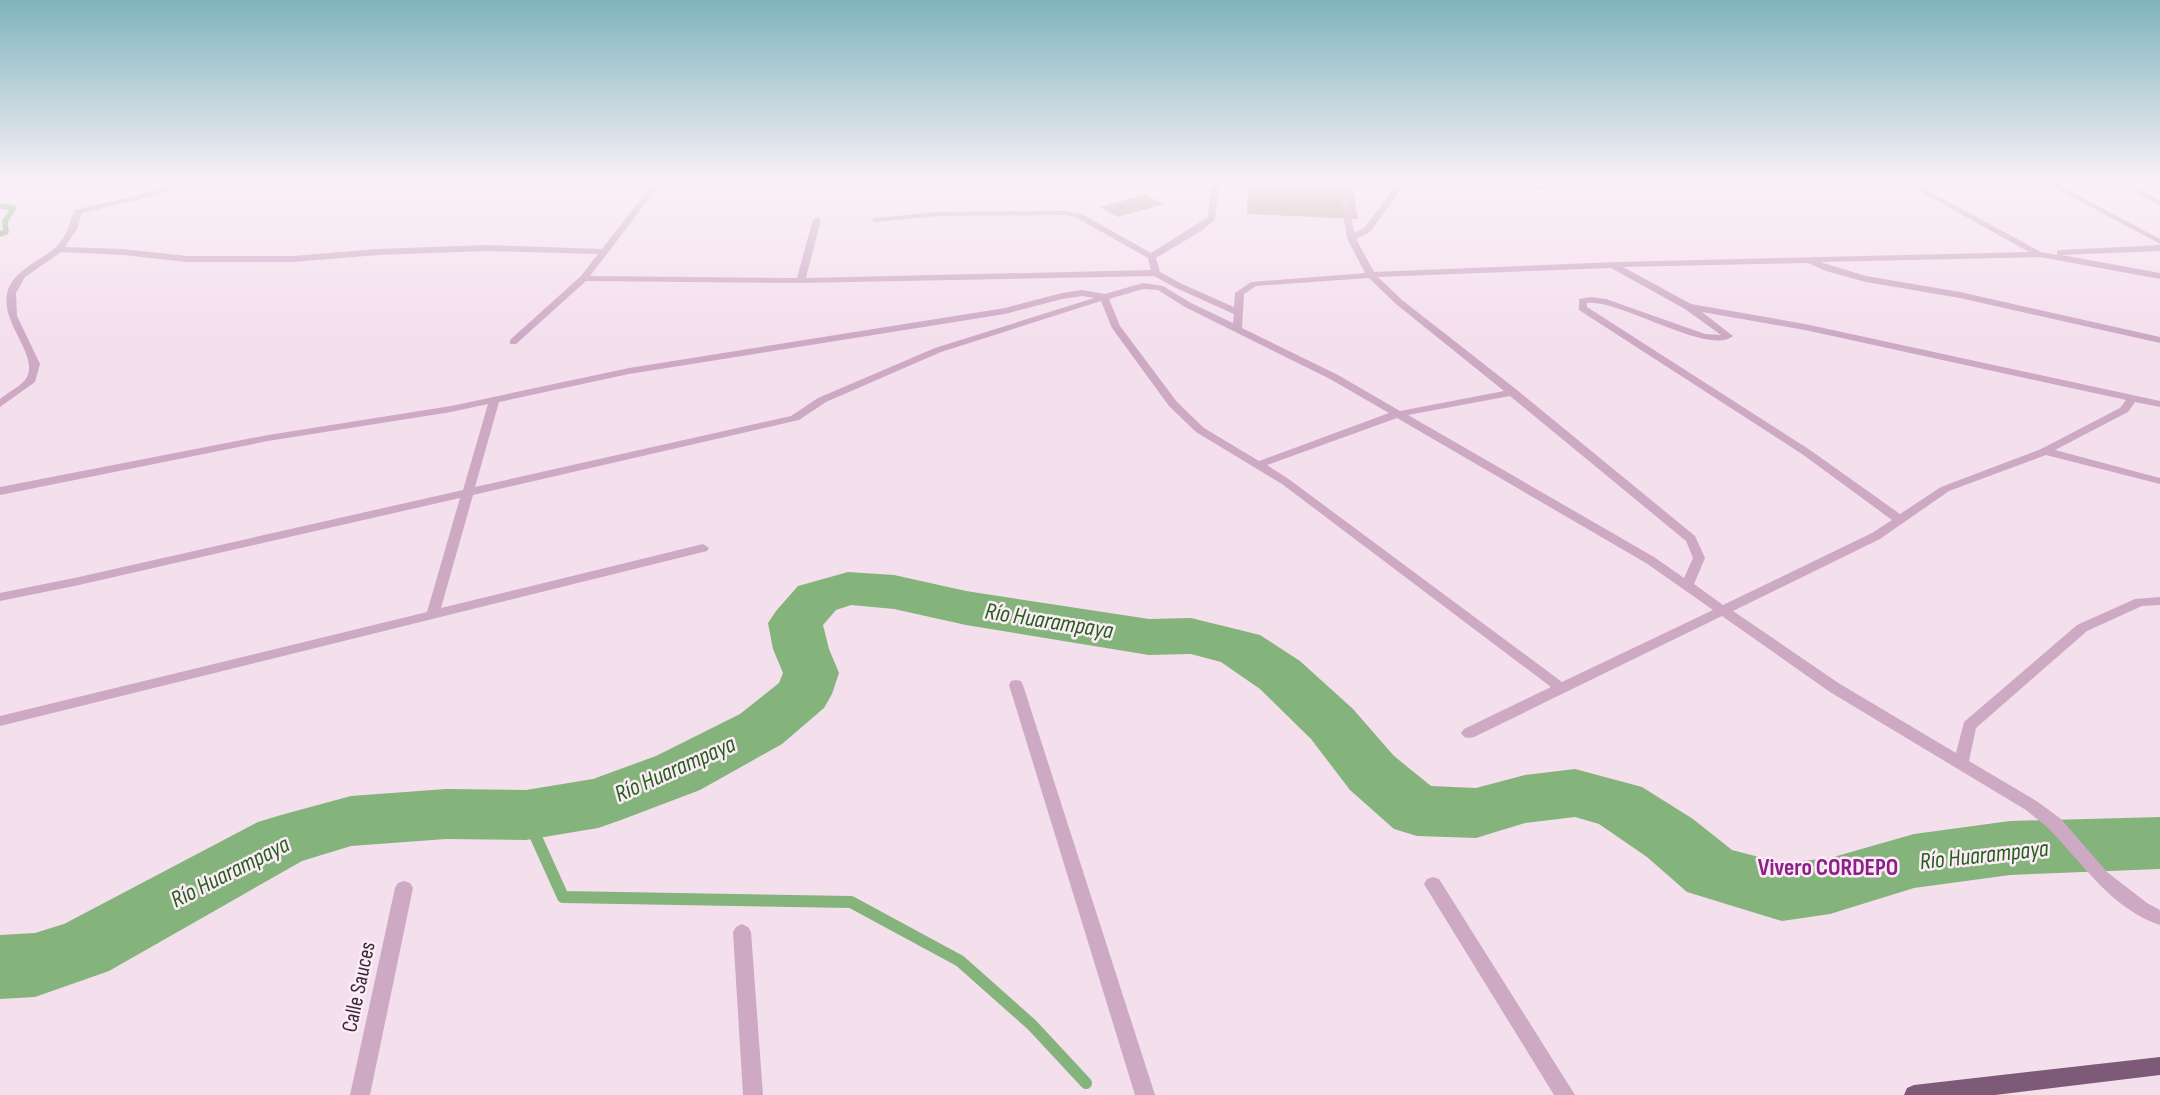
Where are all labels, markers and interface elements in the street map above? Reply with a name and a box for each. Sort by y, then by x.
water label: Río Huarampaya [983,597,1115,645]
water label: Río Huarampaya [610,729,740,809]
water label: Río Huarampaya [166,830,294,914]
water label: Río Huarampaya [1918,834,2050,876]
district label: Vivero CORDEPO [1758,853,1898,882]
street label: Calle Sauces [336,939,382,1035]

